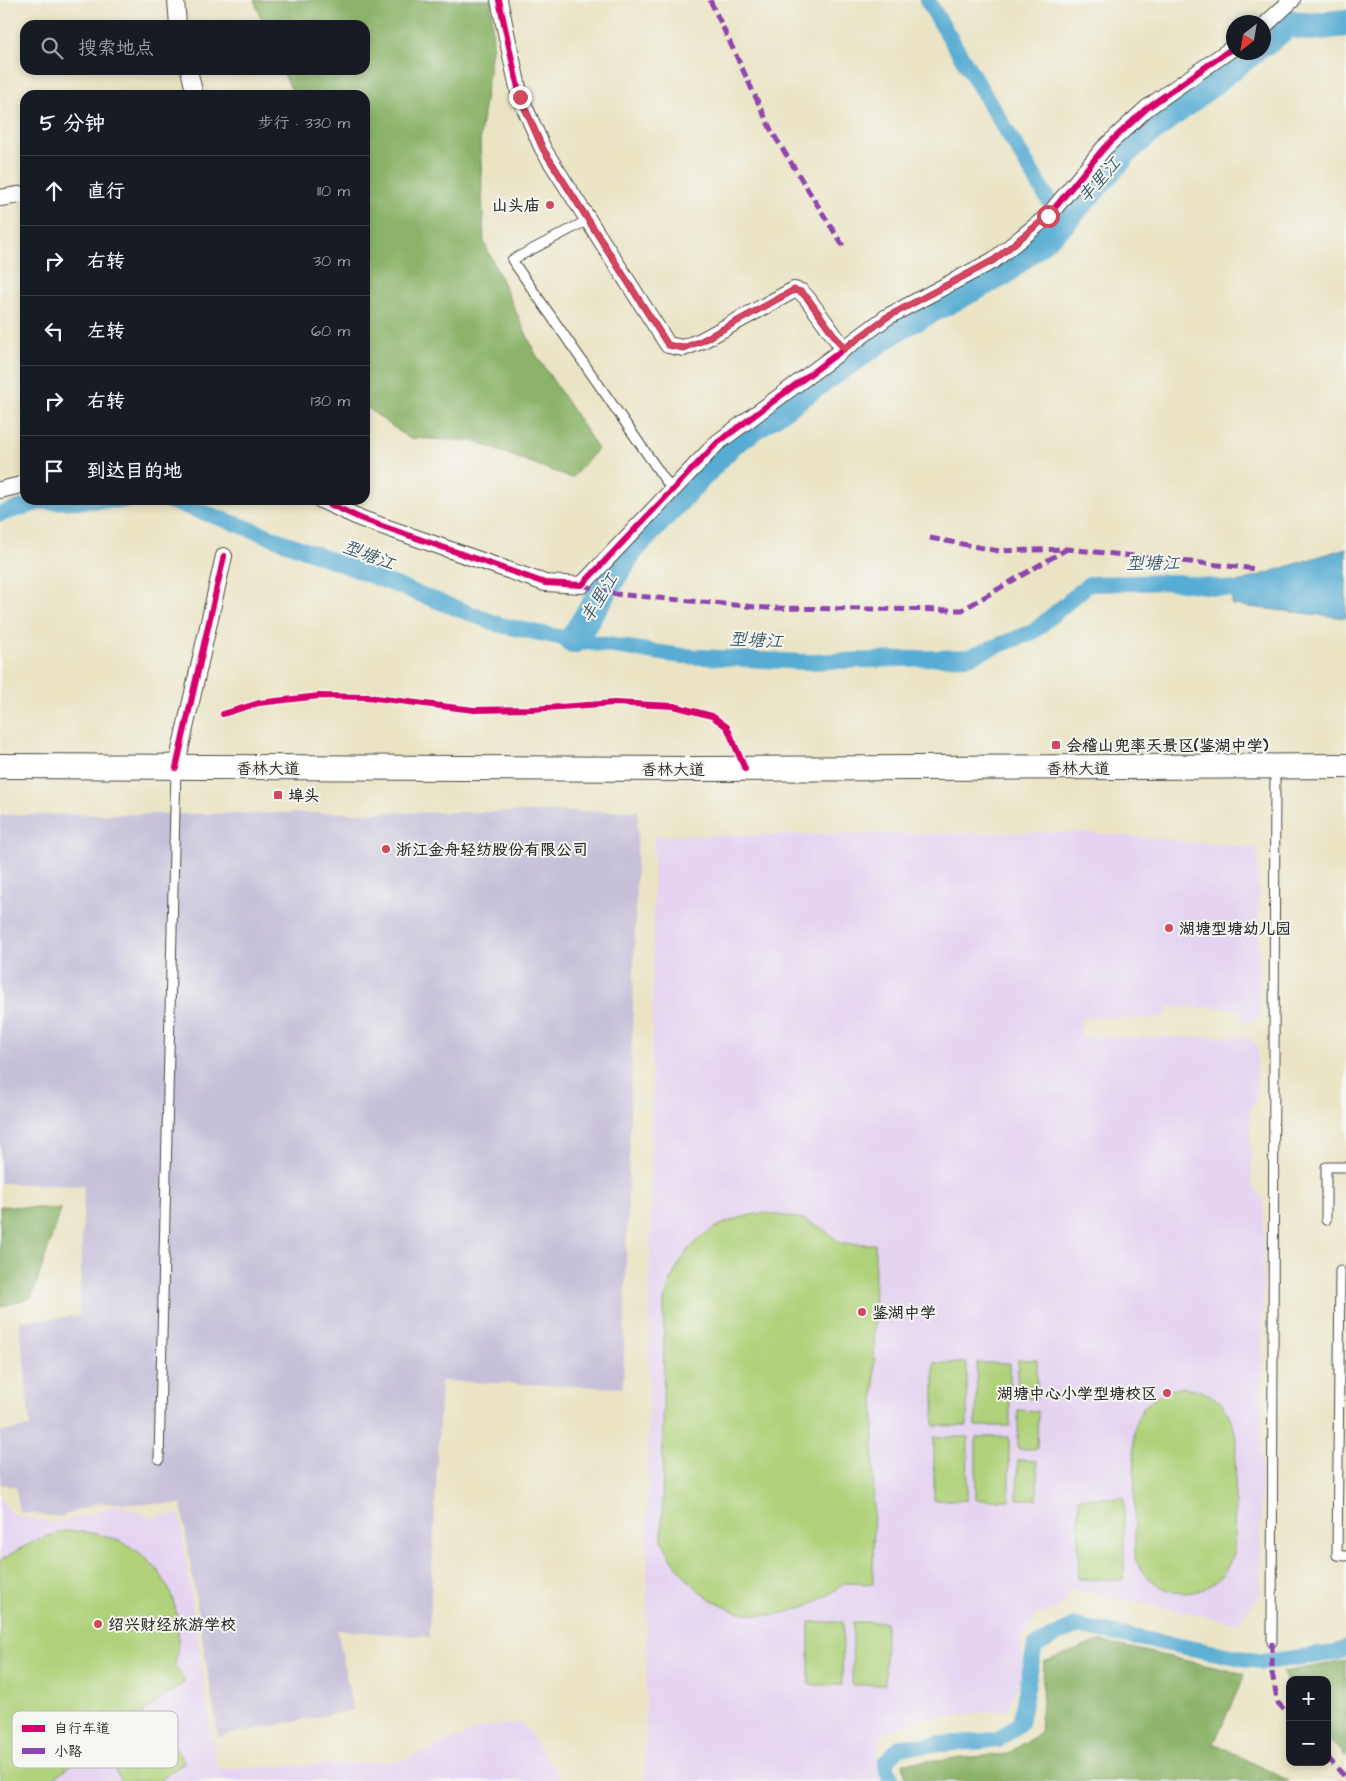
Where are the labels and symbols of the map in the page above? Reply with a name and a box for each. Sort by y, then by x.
north arrow [1226,15,1271,60]
route end [509,86,532,109]
water label: 丰里江 [1072,151,1127,209]
place label: 山头庙 [492,195,540,217]
marker: 山头庙 [544,199,556,211]
route start [1037,205,1060,228]
water label: 型塘江 [339,534,399,577]
water label: 型塘江 [1126,551,1181,576]
water label: 丰里江 [575,568,625,628]
water label: 型塘江 [728,627,785,654]
place label: 会稽山兜率天景区(鉴湖中学) [1066,735,1269,757]
marker: 会稽山兜率天景区(鉴湖中学) [1050,739,1062,751]
street label: 香林大道 [236,758,300,780]
street label: 香林大道 [1046,758,1110,780]
street label: 香林大道 [641,759,705,781]
place label: 埠头 [288,785,320,807]
marker: 埠头 [272,789,284,801]
place label: 浙江金舟轻纺股份有限公司 [396,839,588,861]
marker: 浙江金舟轻纺股份有限公司 [380,843,392,855]
place label: 湖塘型塘幼儿园 [1179,918,1291,940]
marker: 湖塘型塘幼儿园 [1163,922,1175,934]
place label: 鉴湖中学 [872,1302,936,1324]
marker: 鉴湖中学 [856,1306,868,1318]
place label: 湖塘中心小学型塘校区 [997,1383,1157,1405]
marker: 湖塘中心小学型塘校区 [1161,1387,1173,1399]
place label: 绍兴财经旅游学校 [108,1614,236,1636]
marker: 绍兴财经旅游学校 [92,1618,104,1630]
legend [12,1711,178,1768]
text: 自行车道 [54,1719,110,1739]
text: 小路 [54,1742,82,1762]

